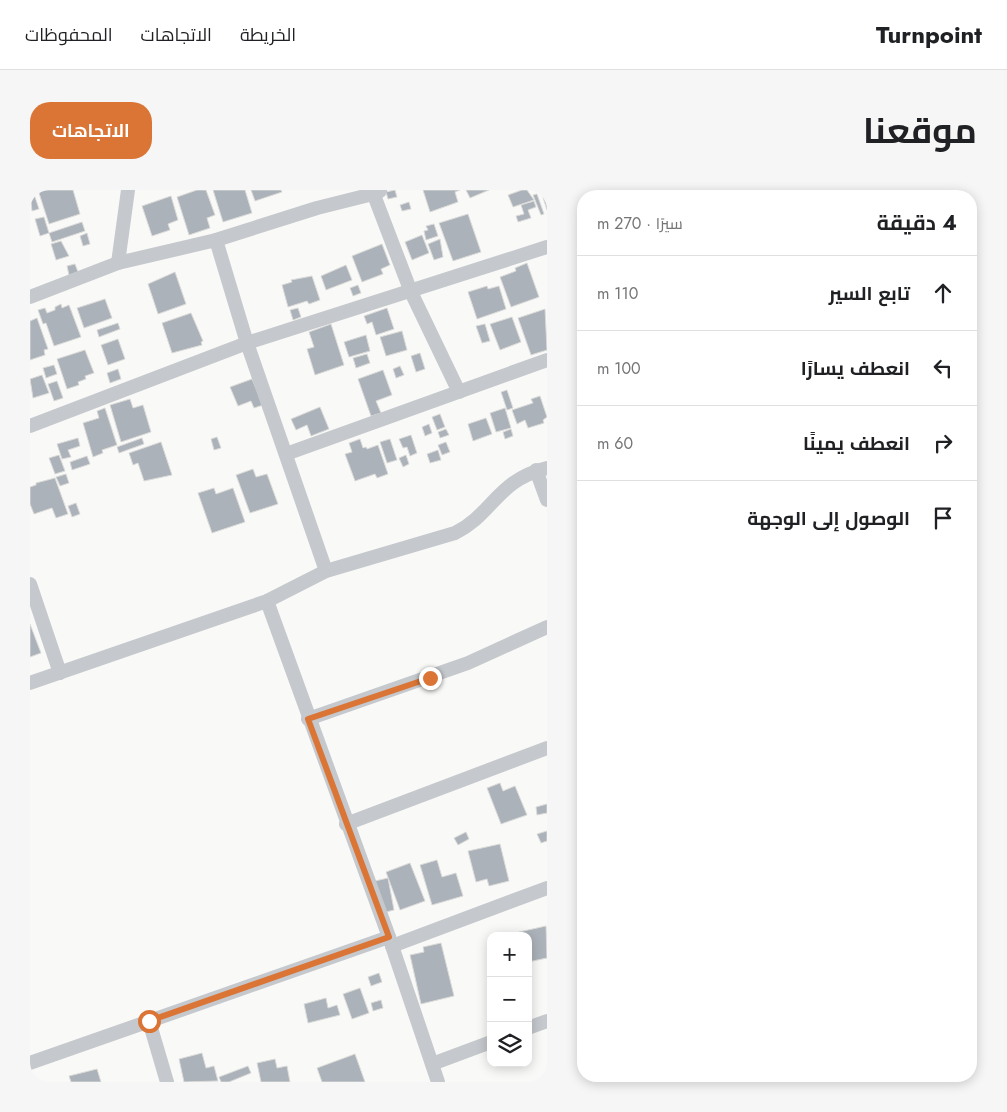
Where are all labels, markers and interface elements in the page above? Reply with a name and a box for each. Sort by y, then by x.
text: Turnpoint [876,17,982,52]
text: المحفوظات [25,22,113,48]
text: الاتجاهات [141,22,212,48]
text: الخريطة [240,22,296,48]
button: الاتجاهات [30,102,152,159]
text: موقعنا [863,106,977,156]
text: 4 دقيقة [877,208,957,238]
text: سيرًا · 270 m [597,212,683,235]
icon: ahead [929,279,957,307]
text: تابع السير [829,280,910,307]
text: 110 m [597,282,638,305]
icon: left [929,354,957,382]
text: انعطف يسارًا [801,355,910,382]
text: 100 m [597,357,641,380]
icon: right [929,429,957,457]
text: انعطف يمينًا [803,430,910,457]
text: 60 m [597,432,633,455]
icon: arrive [929,504,957,532]
text: الوصول إلى الوجهة [747,505,910,532]
route end [419,667,442,690]
map controls [487,932,532,1067]
button: + [487,932,532,977]
button: − [487,977,532,1022]
route start [138,1010,161,1033]
button: layers [487,1022,532,1067]

